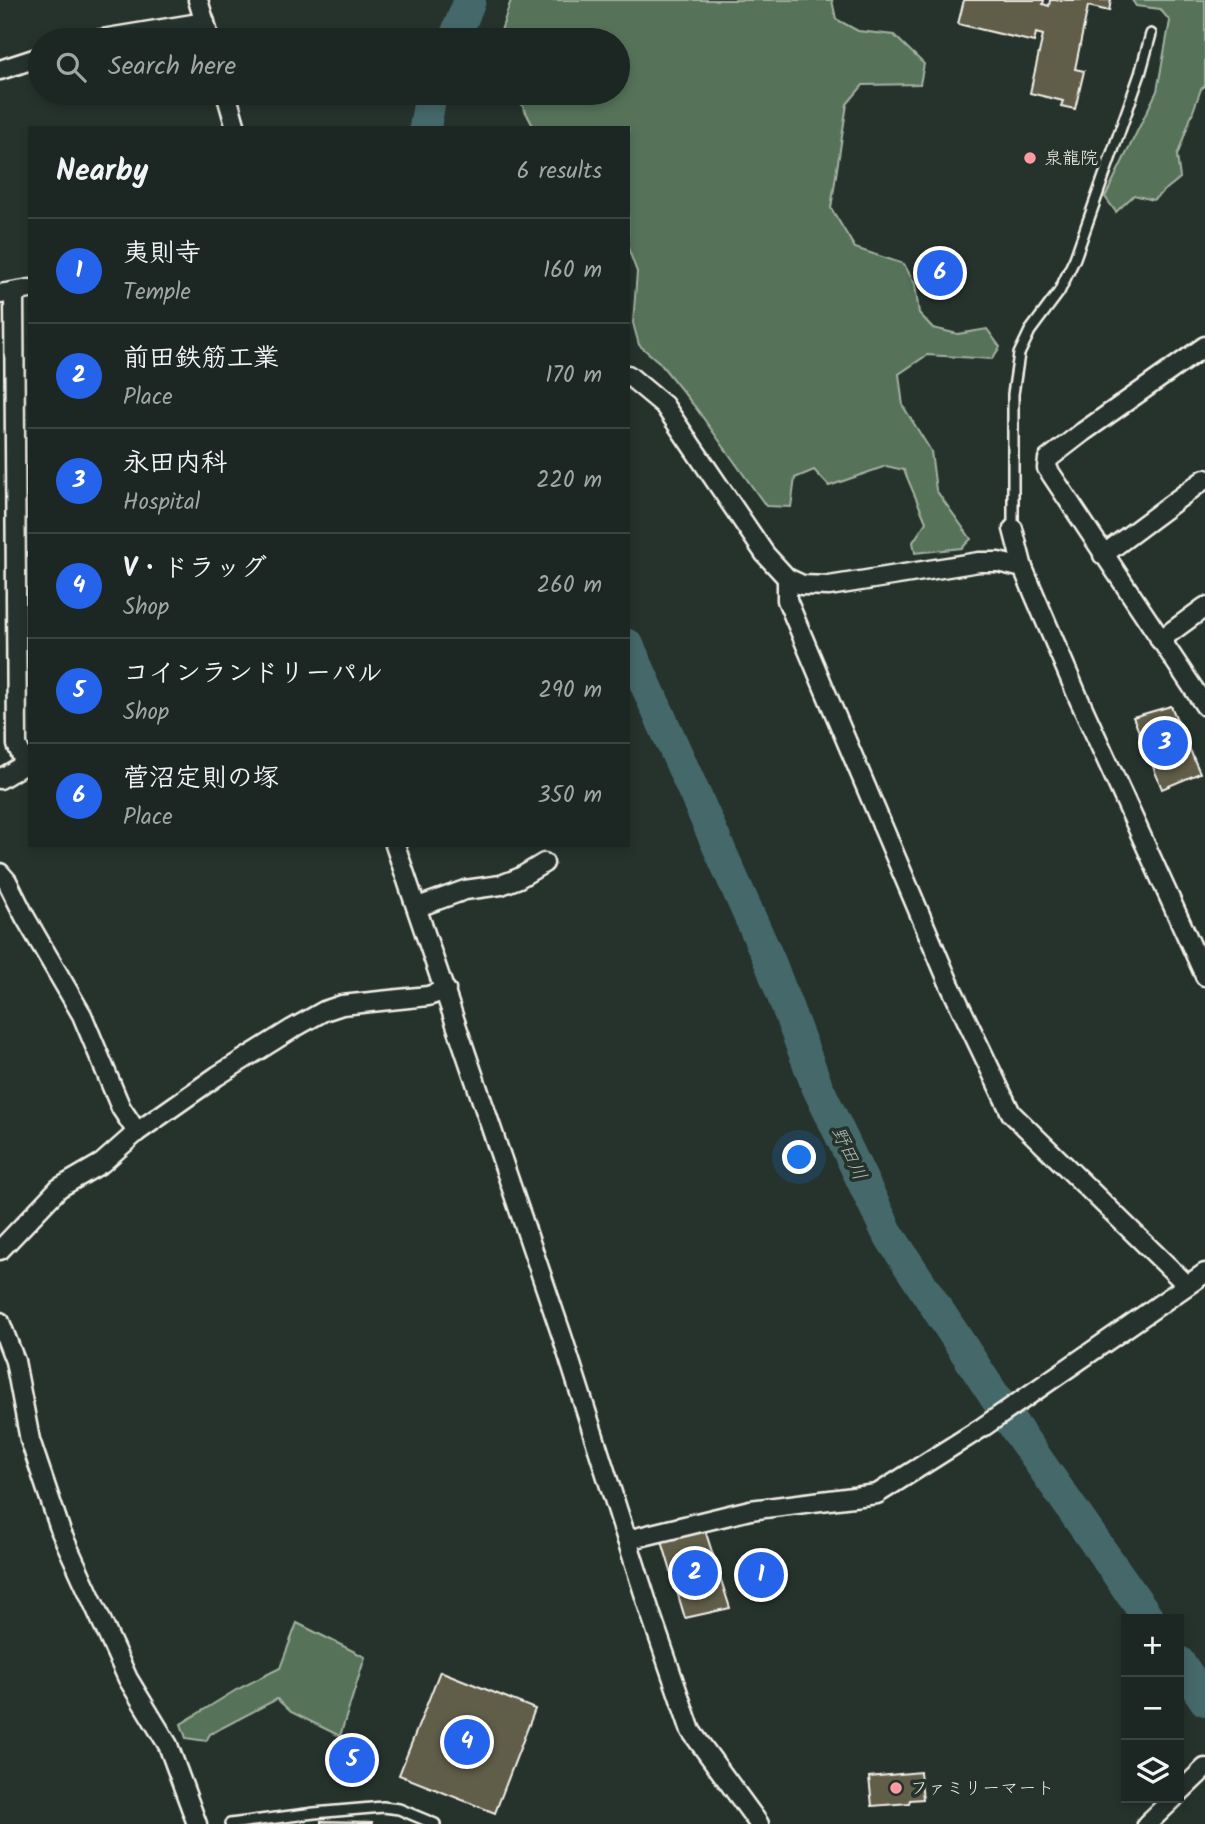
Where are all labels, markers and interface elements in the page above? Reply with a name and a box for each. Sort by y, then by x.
search box [28,28,630,105]
text: Search here [108,46,236,88]
icon: search [52,48,90,86]
place label: 泉龍院 [1044,145,1098,174]
text: Nearby [56,148,148,196]
marker: 泉龍院 [1022,150,1038,166]
text: 6 results [517,154,602,190]
text: 夷則寺 [123,233,201,275]
pin: 6 [917,247,963,299]
text: 1 [76,253,82,289]
text: 160 m [543,253,602,289]
text: Temple [123,275,191,311]
text: 前田鉄筋工業 [123,338,279,380]
text: 2 [72,358,86,394]
text: 170 m [545,358,602,394]
text: Place [123,380,173,416]
text: 永田内科 [123,443,227,485]
text: 3 [73,463,85,499]
text: 220 m [536,463,602,499]
text: Hospital [123,485,200,521]
text: V・ドラッグ [123,548,267,590]
text: 4 [73,568,85,604]
text: 260 m [537,568,602,604]
text: Shop [123,590,169,626]
text: コインランドリーパル [123,653,383,695]
text: 5 [73,673,85,709]
text: 290 m [538,673,602,709]
text: Shop [123,695,169,731]
pin: 3 [1142,717,1188,769]
text: 菅沼定則の塚 [123,758,279,800]
text: 6 [73,778,85,814]
text: 350 m [537,778,602,814]
text: Place [123,800,173,836]
water label: 野田川 [823,1122,874,1186]
your location [782,1140,816,1174]
pin: 2 [672,1547,718,1599]
pin: 1 [738,1549,784,1601]
map controls [1121,1614,1184,1803]
button: + [1121,1614,1184,1677]
button: − [1121,1677,1184,1740]
pin: 4 [444,1716,490,1768]
pin: 5 [329,1734,375,1786]
button: layers [1121,1740,1184,1803]
place label: ファミリーマート [910,1775,1054,1804]
marker: ファミリーマート [888,1780,904,1796]

